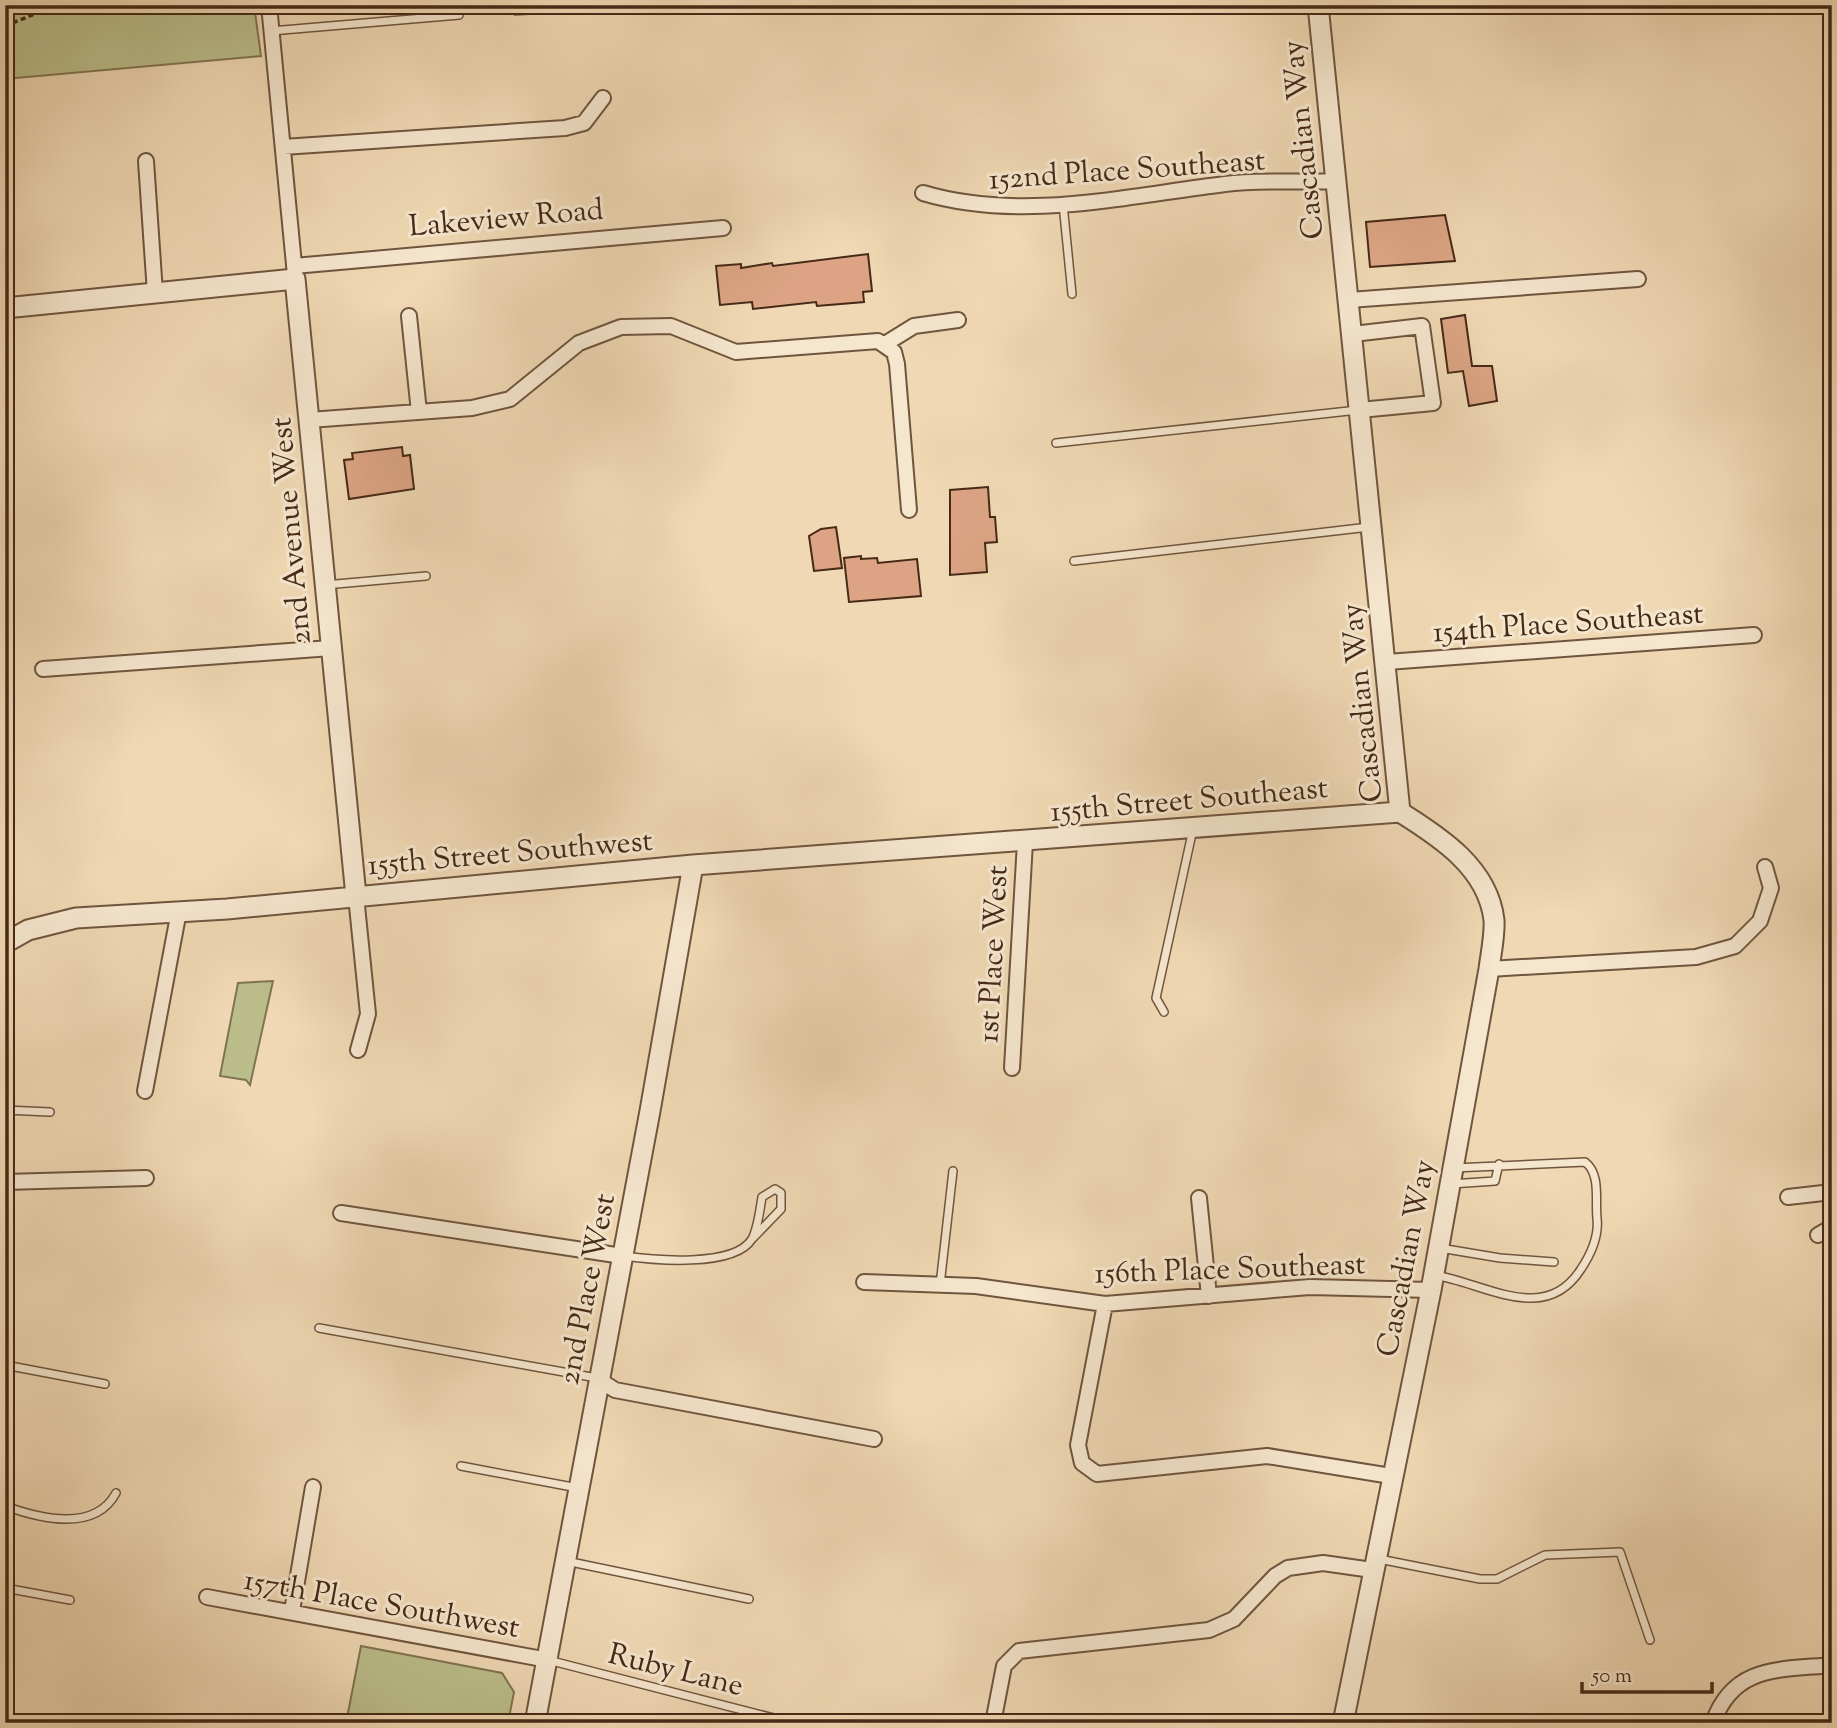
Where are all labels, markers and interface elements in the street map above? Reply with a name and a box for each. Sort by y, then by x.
street label: Cascadian Way [1273,38,1336,241]
street label: 152nd Place Southeast [988,140,1267,203]
street label: Lakeview Road [407,190,605,249]
street label: 2nd Avenue West [261,415,324,646]
street label: 154th Place Southeast [1431,594,1705,655]
street label: Cascadian Way [1332,601,1395,804]
street label: 155th Street Southeast [1049,768,1330,835]
street label: 155th Street Southwest [366,821,654,888]
street label: 1st Place West [968,864,1021,1044]
street label: Cascadian Way [1367,1156,1448,1361]
street label: 2nd Place West [549,1190,628,1389]
street label: 156th Place Southeast [1094,1244,1366,1297]
street label: 157th Place Southwest [240,1560,523,1651]
street label: Ruby Lane [603,1634,747,1709]
scale bar [1582,1651,1711,1695]
text: 50 m [1591,1662,1632,1692]

